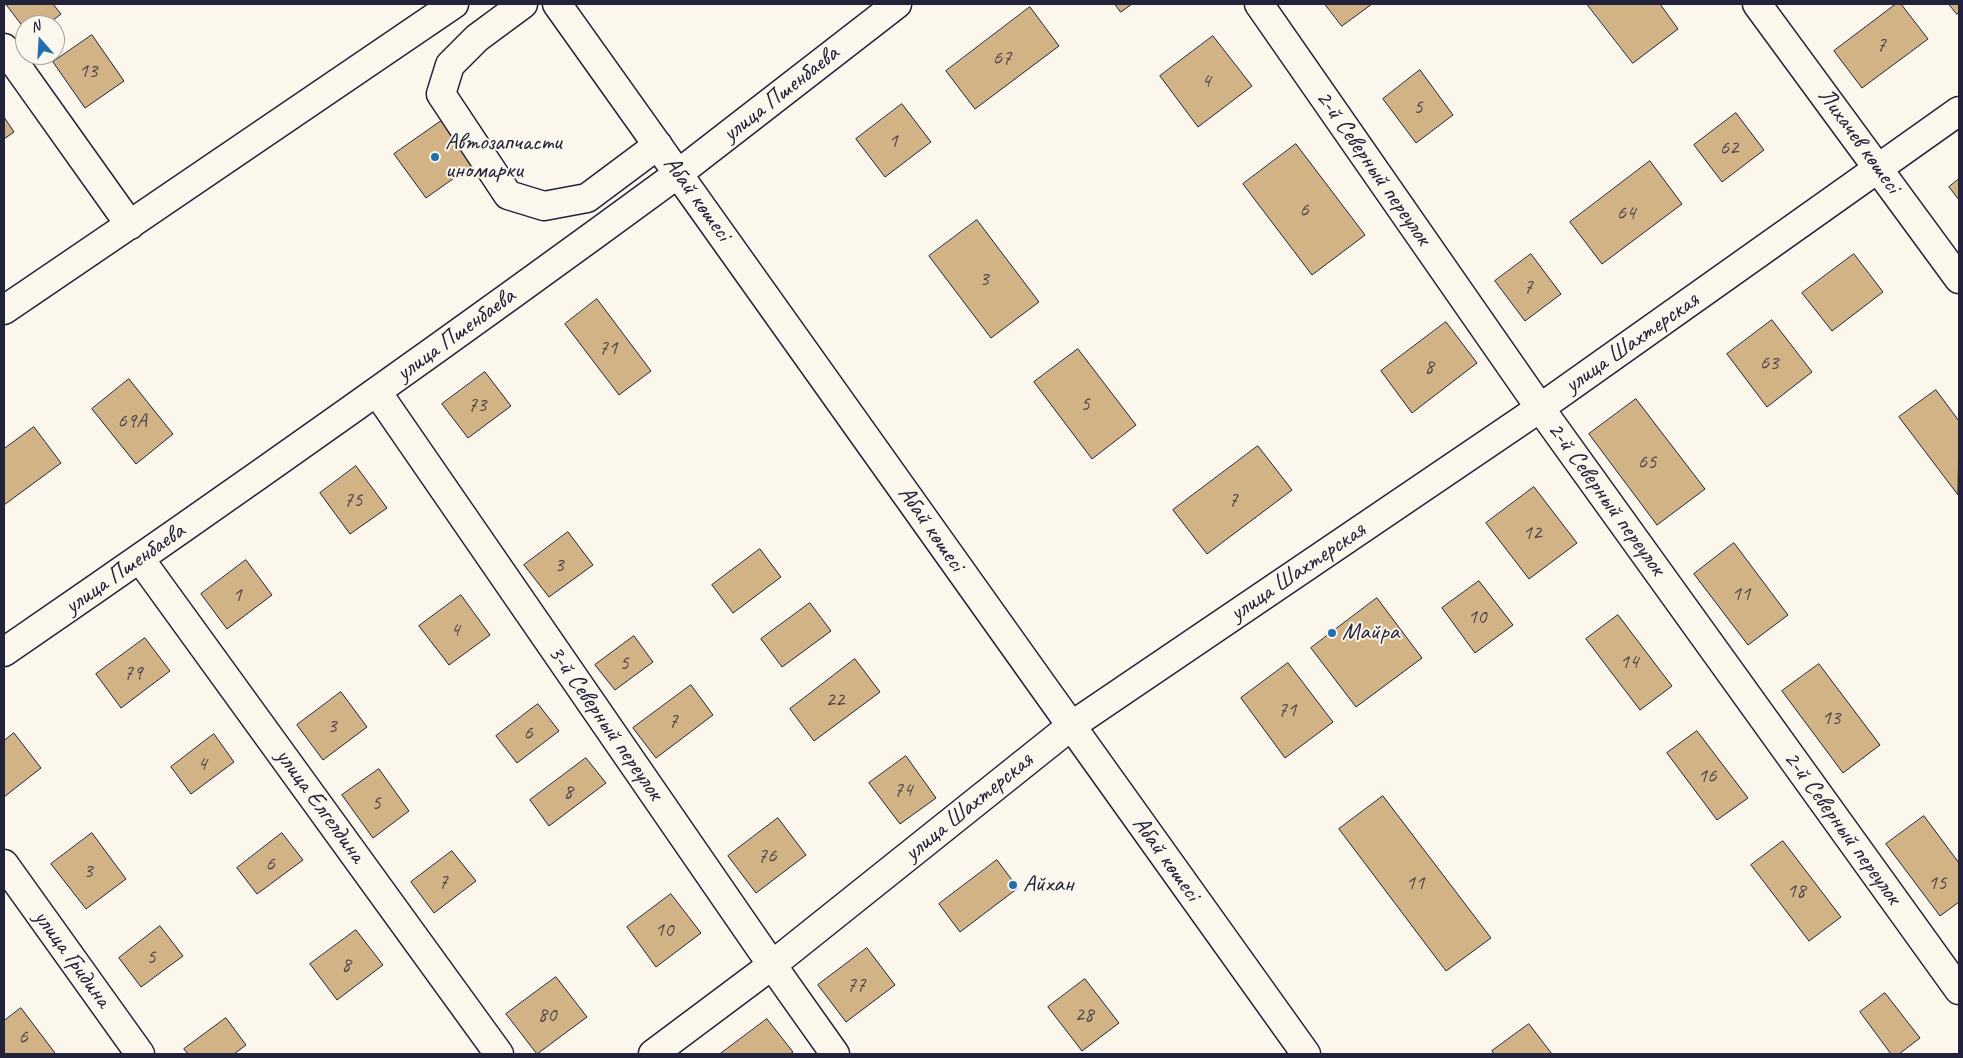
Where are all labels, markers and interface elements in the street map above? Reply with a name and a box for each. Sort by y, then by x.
north arrow [15,15,65,65]
text: N [28,17,42,36]
house number: 7 [1876,32,1886,58]
street label: улица Пшенбаева [717,40,845,148]
house number: 67 [993,45,1011,71]
house number: 13 [79,58,97,84]
house number: 4 [1201,68,1211,94]
street label: Лихачев көшесі [1811,83,1907,199]
street label: 2-й Северный переулок [1309,85,1437,251]
house number: 5 [1413,94,1423,120]
house number: 1 [888,128,898,154]
place label: Автозапчасти иномарки [445,129,562,185]
house number: 62 [1720,135,1738,161]
marker: Автозапчасти иномарки [429,151,441,163]
street label: Абай көшесі [657,151,737,247]
house number: 6 [1299,197,1309,223]
house number: 64 [1617,200,1635,226]
house number: 3 [979,266,989,292]
house number: 7 [1523,274,1533,300]
street label: улица Пшенбаева [391,282,521,388]
street label: улица Шахтерская [1559,286,1705,400]
house number: 71 [599,335,617,361]
house number: 63 [1760,350,1778,376]
house number: 8 [1424,354,1434,380]
house number: 5 [1080,391,1090,417]
house number: 73 [468,392,486,418]
house number: 69А [117,408,147,434]
street label: 2-й Северный переулок [1541,417,1671,581]
house number: 65 [1638,449,1656,475]
street label: Абай көшесі [891,481,971,577]
house number: 75 [344,487,362,513]
house number: 7 [1228,487,1238,513]
street label: улица Шахтерская [1225,516,1371,628]
street label: улица Пшенбаева [59,517,191,621]
house number: 12 [1523,520,1541,546]
house number: 3 [554,552,564,578]
house number: 11 [1732,581,1750,607]
house number: 1 [232,582,242,608]
house number: 10 [1468,604,1486,630]
house number: 4 [450,617,460,643]
place label: Майра [1342,619,1399,647]
marker: Майра [1326,627,1338,639]
street label: 3-й Северный переулок [541,640,669,806]
house number: 14 [1620,649,1638,675]
house number: 5 [619,650,629,676]
house number: 79 [124,660,142,686]
house number: 22 [826,687,844,713]
house number: 71 [1278,697,1296,723]
house number: 13 [1822,705,1840,731]
house number: 7 [668,708,678,734]
house number: 3 [327,713,337,739]
house number: 6 [523,720,533,746]
street label: улица Елгелдина [269,743,371,869]
street label: улица Шахтерская [899,746,1039,868]
street label: 2-й Северный переулок [1777,746,1907,910]
house number: 4 [197,751,207,777]
house number: 16 [1698,763,1716,789]
house number: 74 [894,777,912,803]
house number: 8 [563,779,573,805]
house number: 5 [371,790,381,816]
street label: Абай көшесі [1126,811,1206,907]
house number: 76 [758,843,776,869]
house number: 6 [265,851,275,877]
house number: 3 [83,858,93,884]
house number: 7 [438,869,448,895]
house number: 11 [1406,870,1424,896]
house number: 15 [1928,870,1946,896]
place label: Айхан [1023,871,1073,899]
house number: 18 [1787,878,1805,904]
marker: Айхан [1007,879,1019,891]
street label: улица Гридина [27,904,117,1014]
house number: 10 [655,917,673,943]
house number: 5 [146,944,156,970]
house number: 8 [341,952,351,978]
house number: 77 [847,972,865,998]
house number: 80 [538,1002,556,1028]
house number: 28 [1075,1002,1093,1028]
house number: 6 [18,1024,28,1050]

